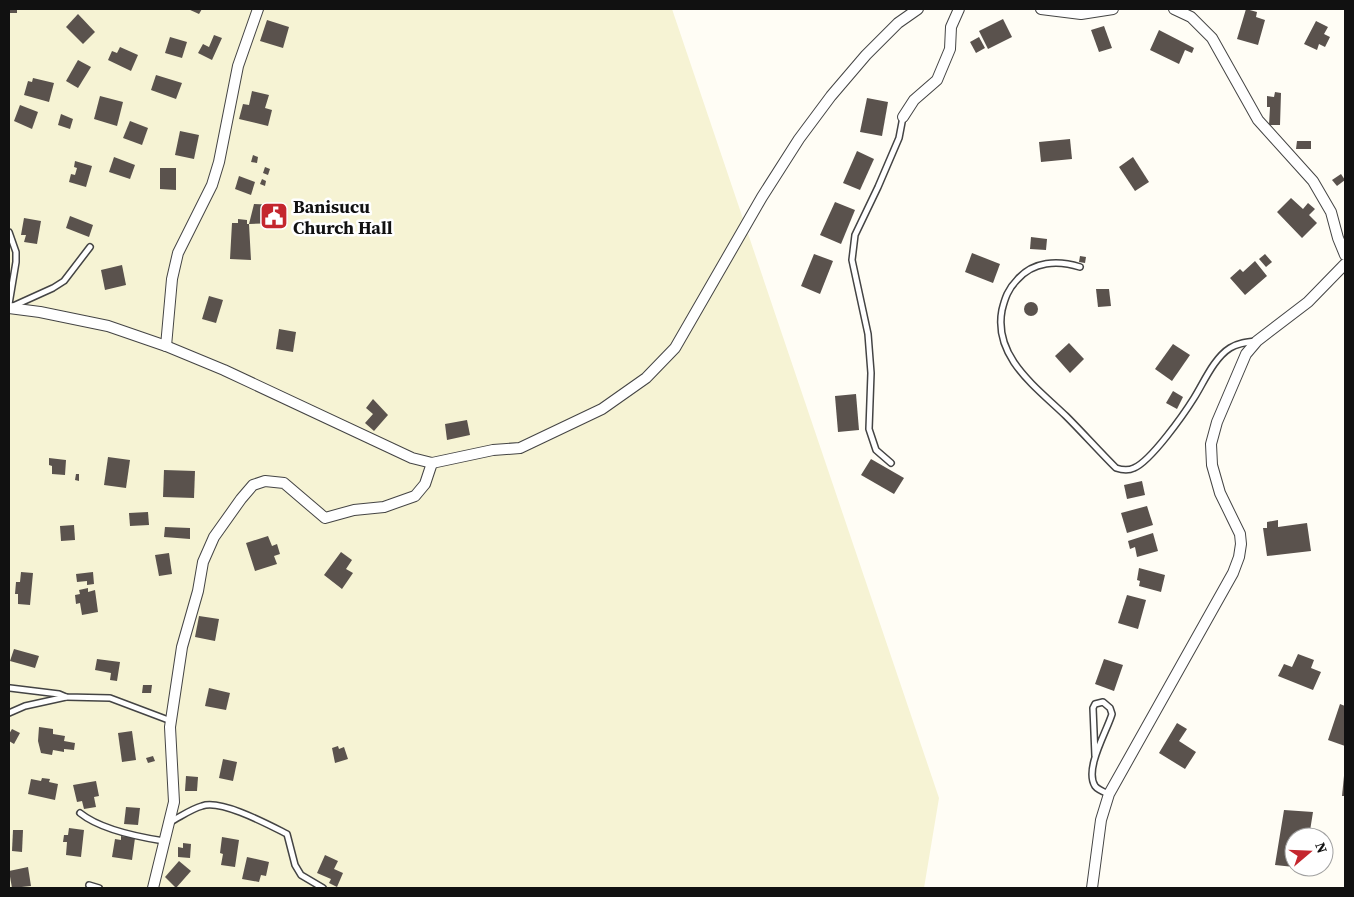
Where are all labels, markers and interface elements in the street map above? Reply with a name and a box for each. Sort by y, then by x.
place label: Banisucu Church Hall [293,194,393,240]
public building icon: Banisucu Church Hall [259,201,289,231]
north arrow [1284,827,1334,877]
text: N [1310,840,1332,856]

